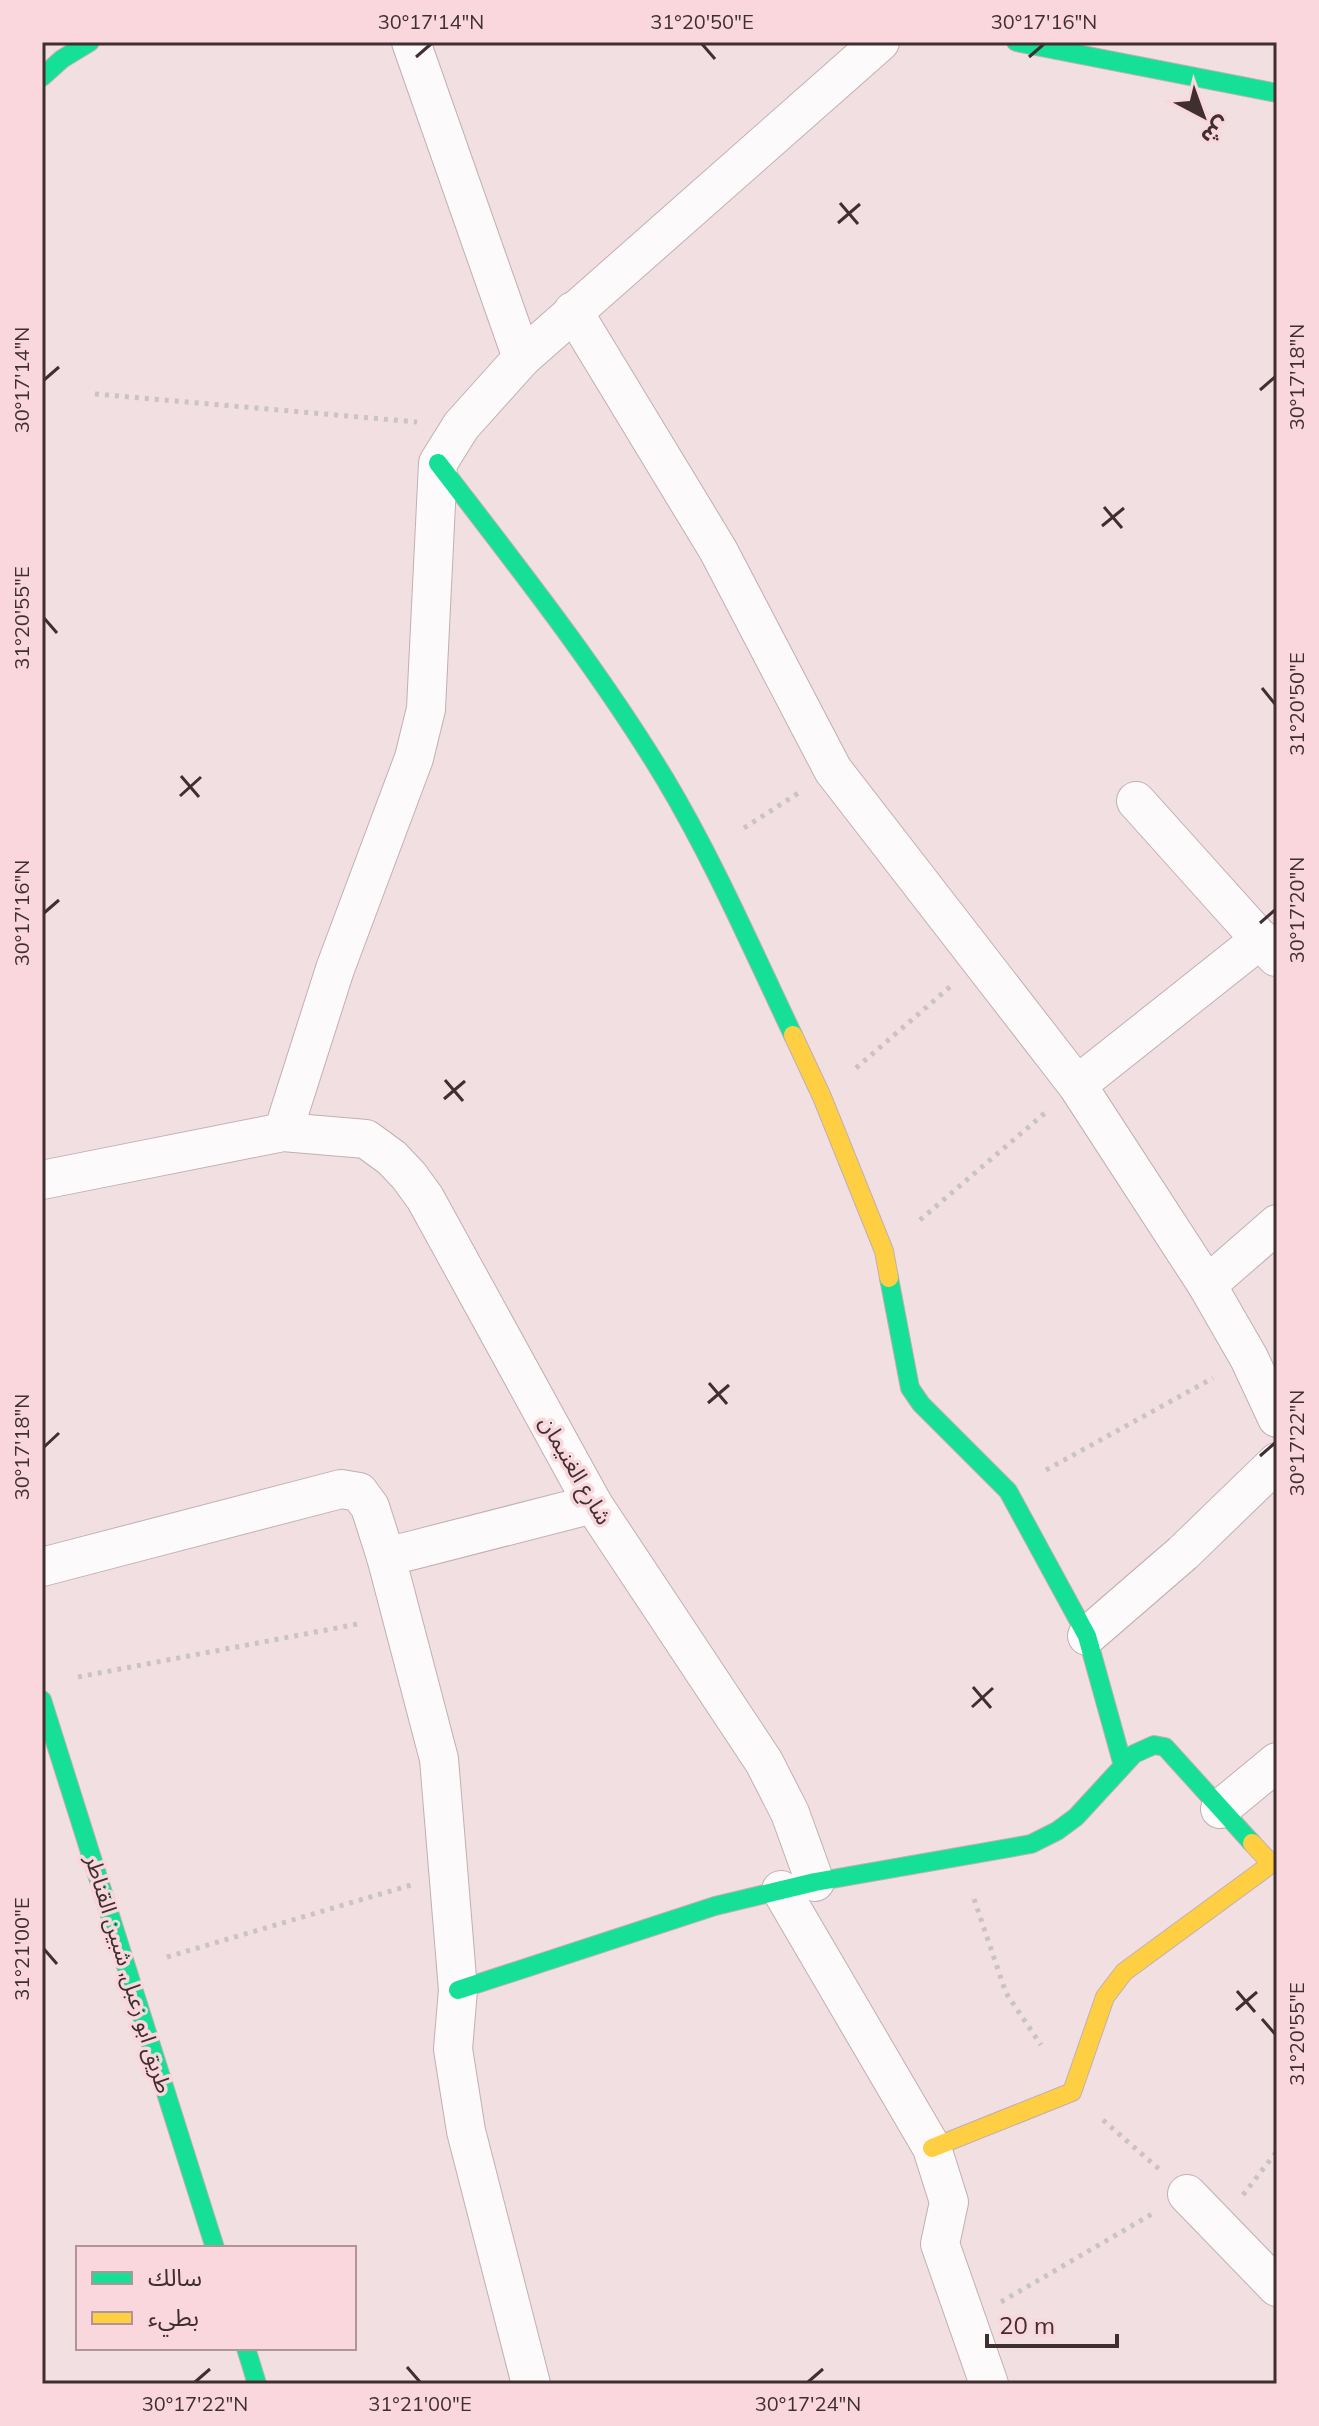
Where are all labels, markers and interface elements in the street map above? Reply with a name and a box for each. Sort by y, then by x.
text: 30°17'14"N [378,9,484,34]
text: 31°20'50"E [650,9,754,34]
text: 30°17'16"N [991,9,1097,34]
north arrow [1163,76,1243,156]
text: ش [1196,111,1237,152]
text: 30°17'18"N [1284,324,1309,430]
text: 30°17'14"N [9,327,34,433]
text: 31°20'55"E [9,566,34,670]
text: 31°20'50"E [1284,652,1309,756]
text: 30°17'20"N [1284,857,1309,963]
text: 30°17'16"N [9,860,34,966]
text: 30°17'22"N [1284,1390,1309,1496]
text: 30°17'18"N [9,1394,34,1500]
street label: شارع الغنيمان [531,1411,618,1531]
street label: طريق ابو زعبل, شبين القناطر [79,1851,179,2096]
text: 31°21'00"E [9,1897,34,2001]
text: 31°20'55"E [1284,1982,1309,2086]
legend [76,2246,356,2350]
text: سالك [148,2262,202,2292]
scale bar [987,2298,1117,2348]
text: بطيء [148,2302,199,2337]
text: 20 m [999,2310,1055,2340]
text: 30°17'22"N [142,2391,248,2416]
text: 31°21'00"E [368,2391,472,2416]
text: 30°17'24"N [755,2391,861,2416]

